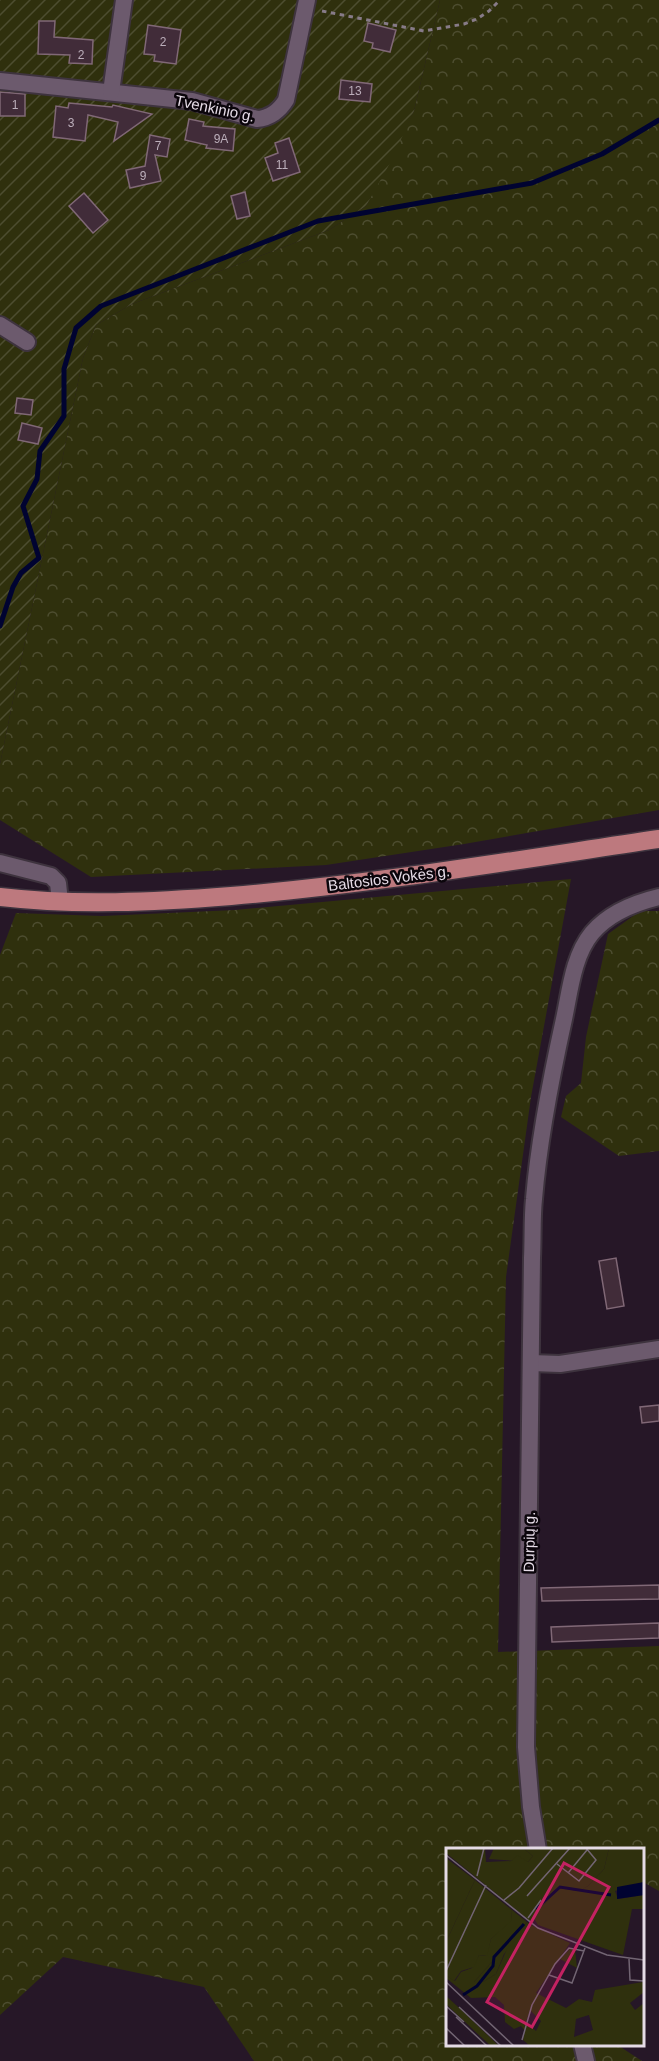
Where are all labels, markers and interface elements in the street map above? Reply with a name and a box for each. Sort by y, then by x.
house number: 2 [160,35,167,49]
house number: 2 [78,48,85,62]
house number: 13 [348,84,362,98]
street label: Tvenkinio g. [174,91,256,125]
house number: 1 [12,98,19,112]
house number: 3 [68,116,75,130]
house number: 9A [214,132,228,146]
house number: 7 [155,139,162,153]
house number: 11 [276,158,289,172]
house number: 9 [140,169,147,183]
street label: Baltosios Vokės g. [327,862,451,894]
street label: Durpių g. [520,1511,538,1573]
inset map [446,1848,644,2046]

